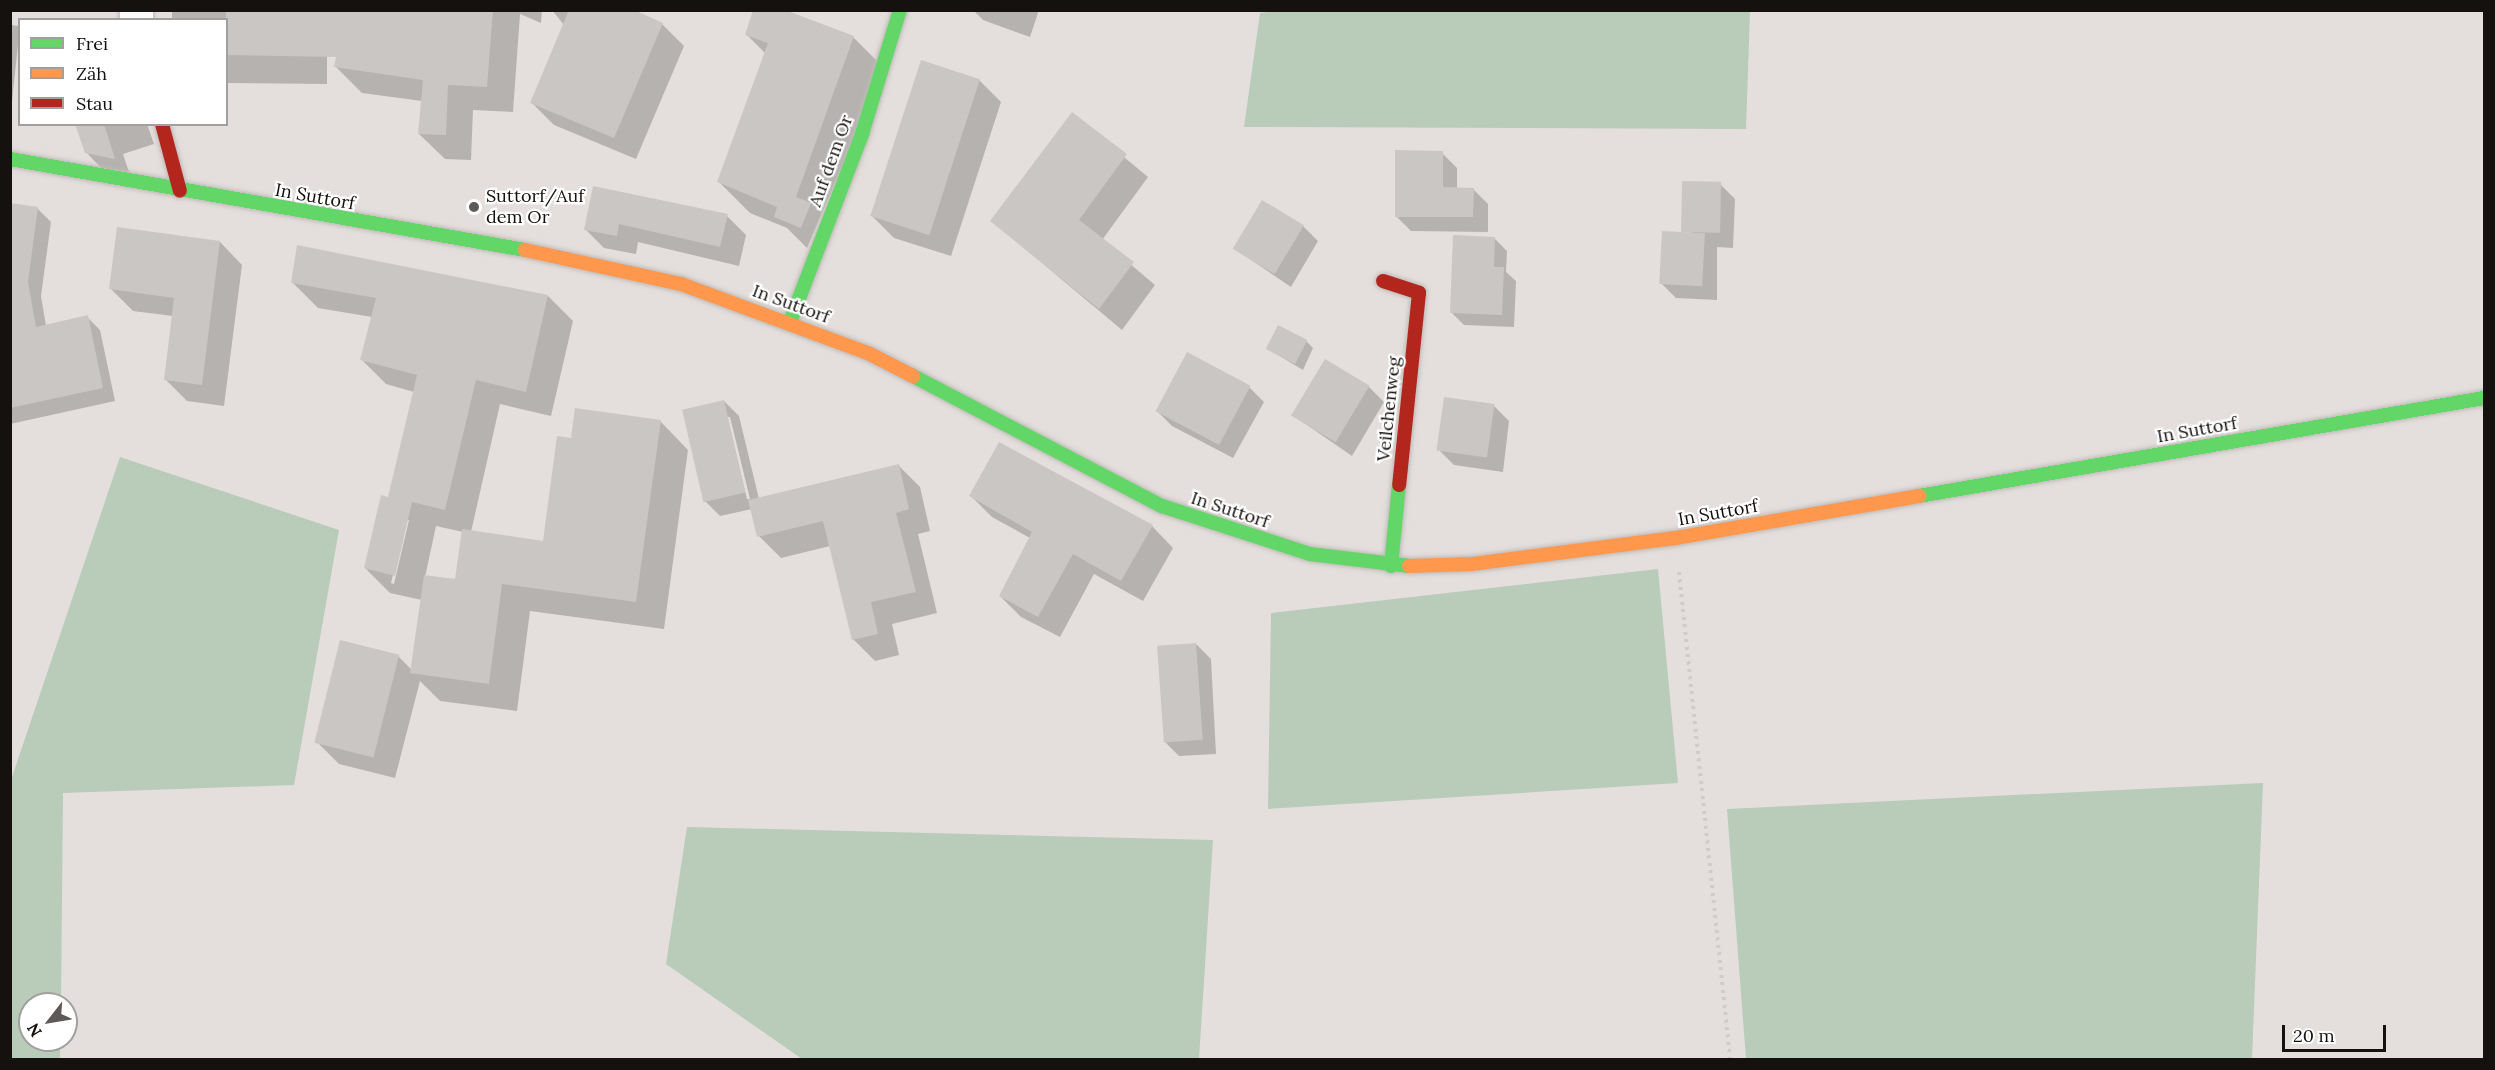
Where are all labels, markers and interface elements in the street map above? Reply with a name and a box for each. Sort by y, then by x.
legend [18,18,228,126]
text: Frei [76,32,108,55]
text: Zäh [76,62,107,85]
text: Stau [76,92,113,115]
street label: Auf dem Or [804,112,858,210]
street label: In Suttorf [273,179,357,215]
place label: Suttorf/Auf dem Or [486,186,584,228]
marker: Suttorf/Auf dem Or [467,200,481,214]
street label: In Suttorf [749,280,833,328]
street label: Veilchenweg [1373,355,1405,463]
street label: In Suttorf [2155,412,2239,448]
street label: In Suttorf [1188,487,1272,533]
street label: In Suttorf [1676,495,1760,531]
north arrow [18,992,78,1052]
scale bar [2285,1013,2388,1051]
text: N [23,1020,46,1041]
text: 20 m [2293,1024,2335,1047]

